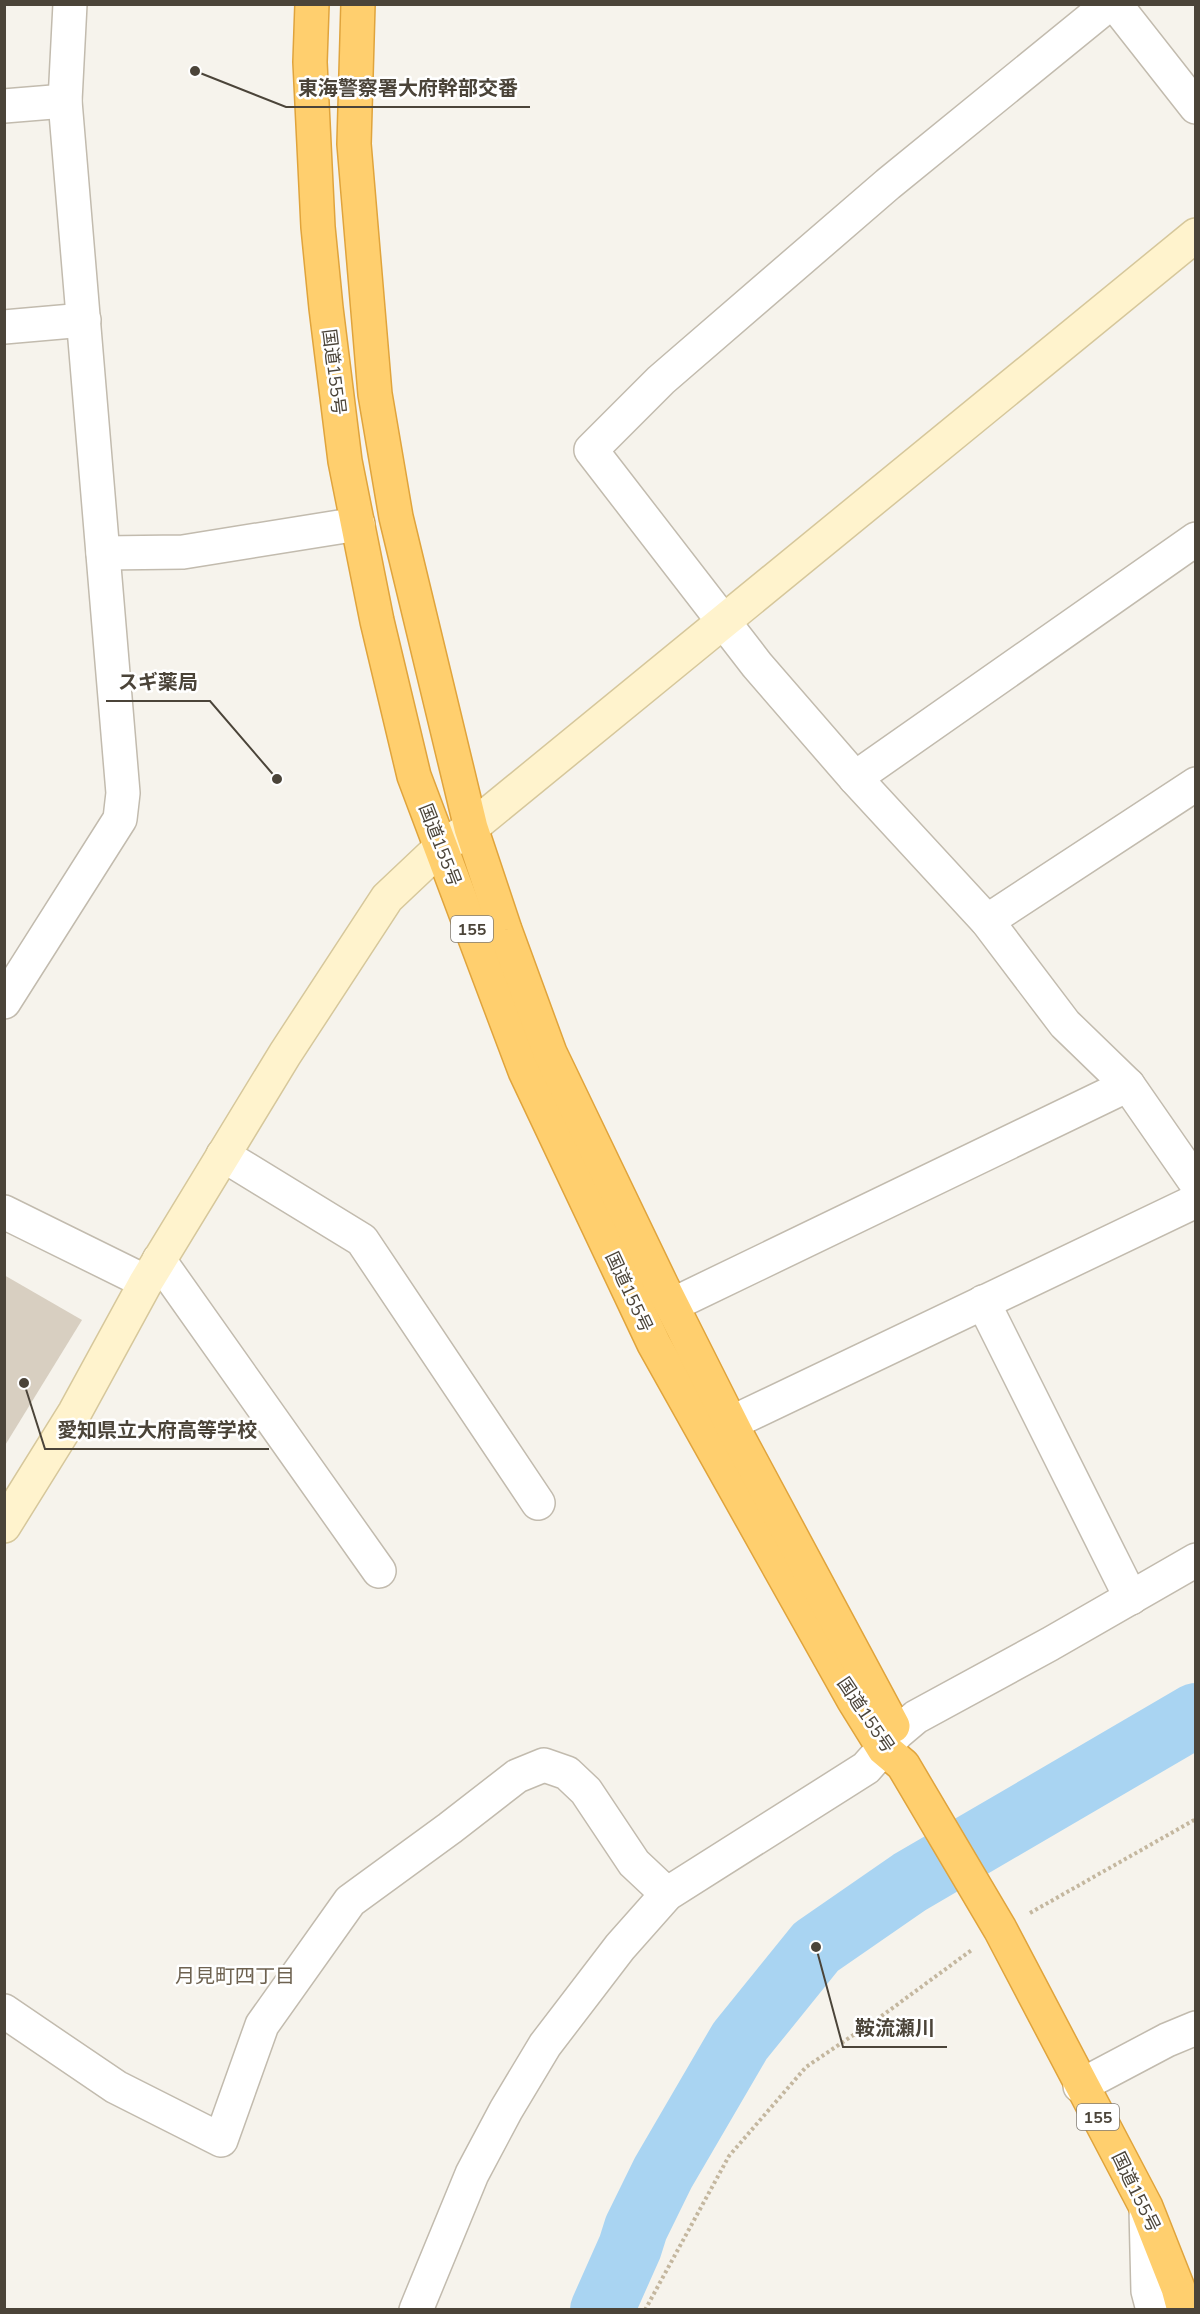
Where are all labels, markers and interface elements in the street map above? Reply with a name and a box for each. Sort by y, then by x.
callout: 東海警察署大府幹部交番 [286,69,530,107]
text: 東海警察署大府幹部交番 [298,75,518,102]
street label: 国道155号 [317,328,351,416]
callout: スギ薬局 [106,663,210,701]
text: スギ薬局 [118,669,198,696]
street label: 国道155号 [413,800,467,890]
road number: 155 [451,916,493,942]
street label: 国道155号 [600,1248,658,1336]
callout: 愛知県立大府高等学校 [45,1411,269,1449]
text: 愛知県立大府高等学校 [57,1417,257,1444]
street label: 国道155号 [832,1672,900,1758]
district label: 月見町四丁目 [175,1963,295,1990]
callout: 鞍流瀬川 [843,2009,947,2047]
text: 鞍流瀬川 [855,2015,935,2042]
road number: 155 [1077,2104,1119,2130]
street label: 国道155号 [1106,2148,1166,2236]

